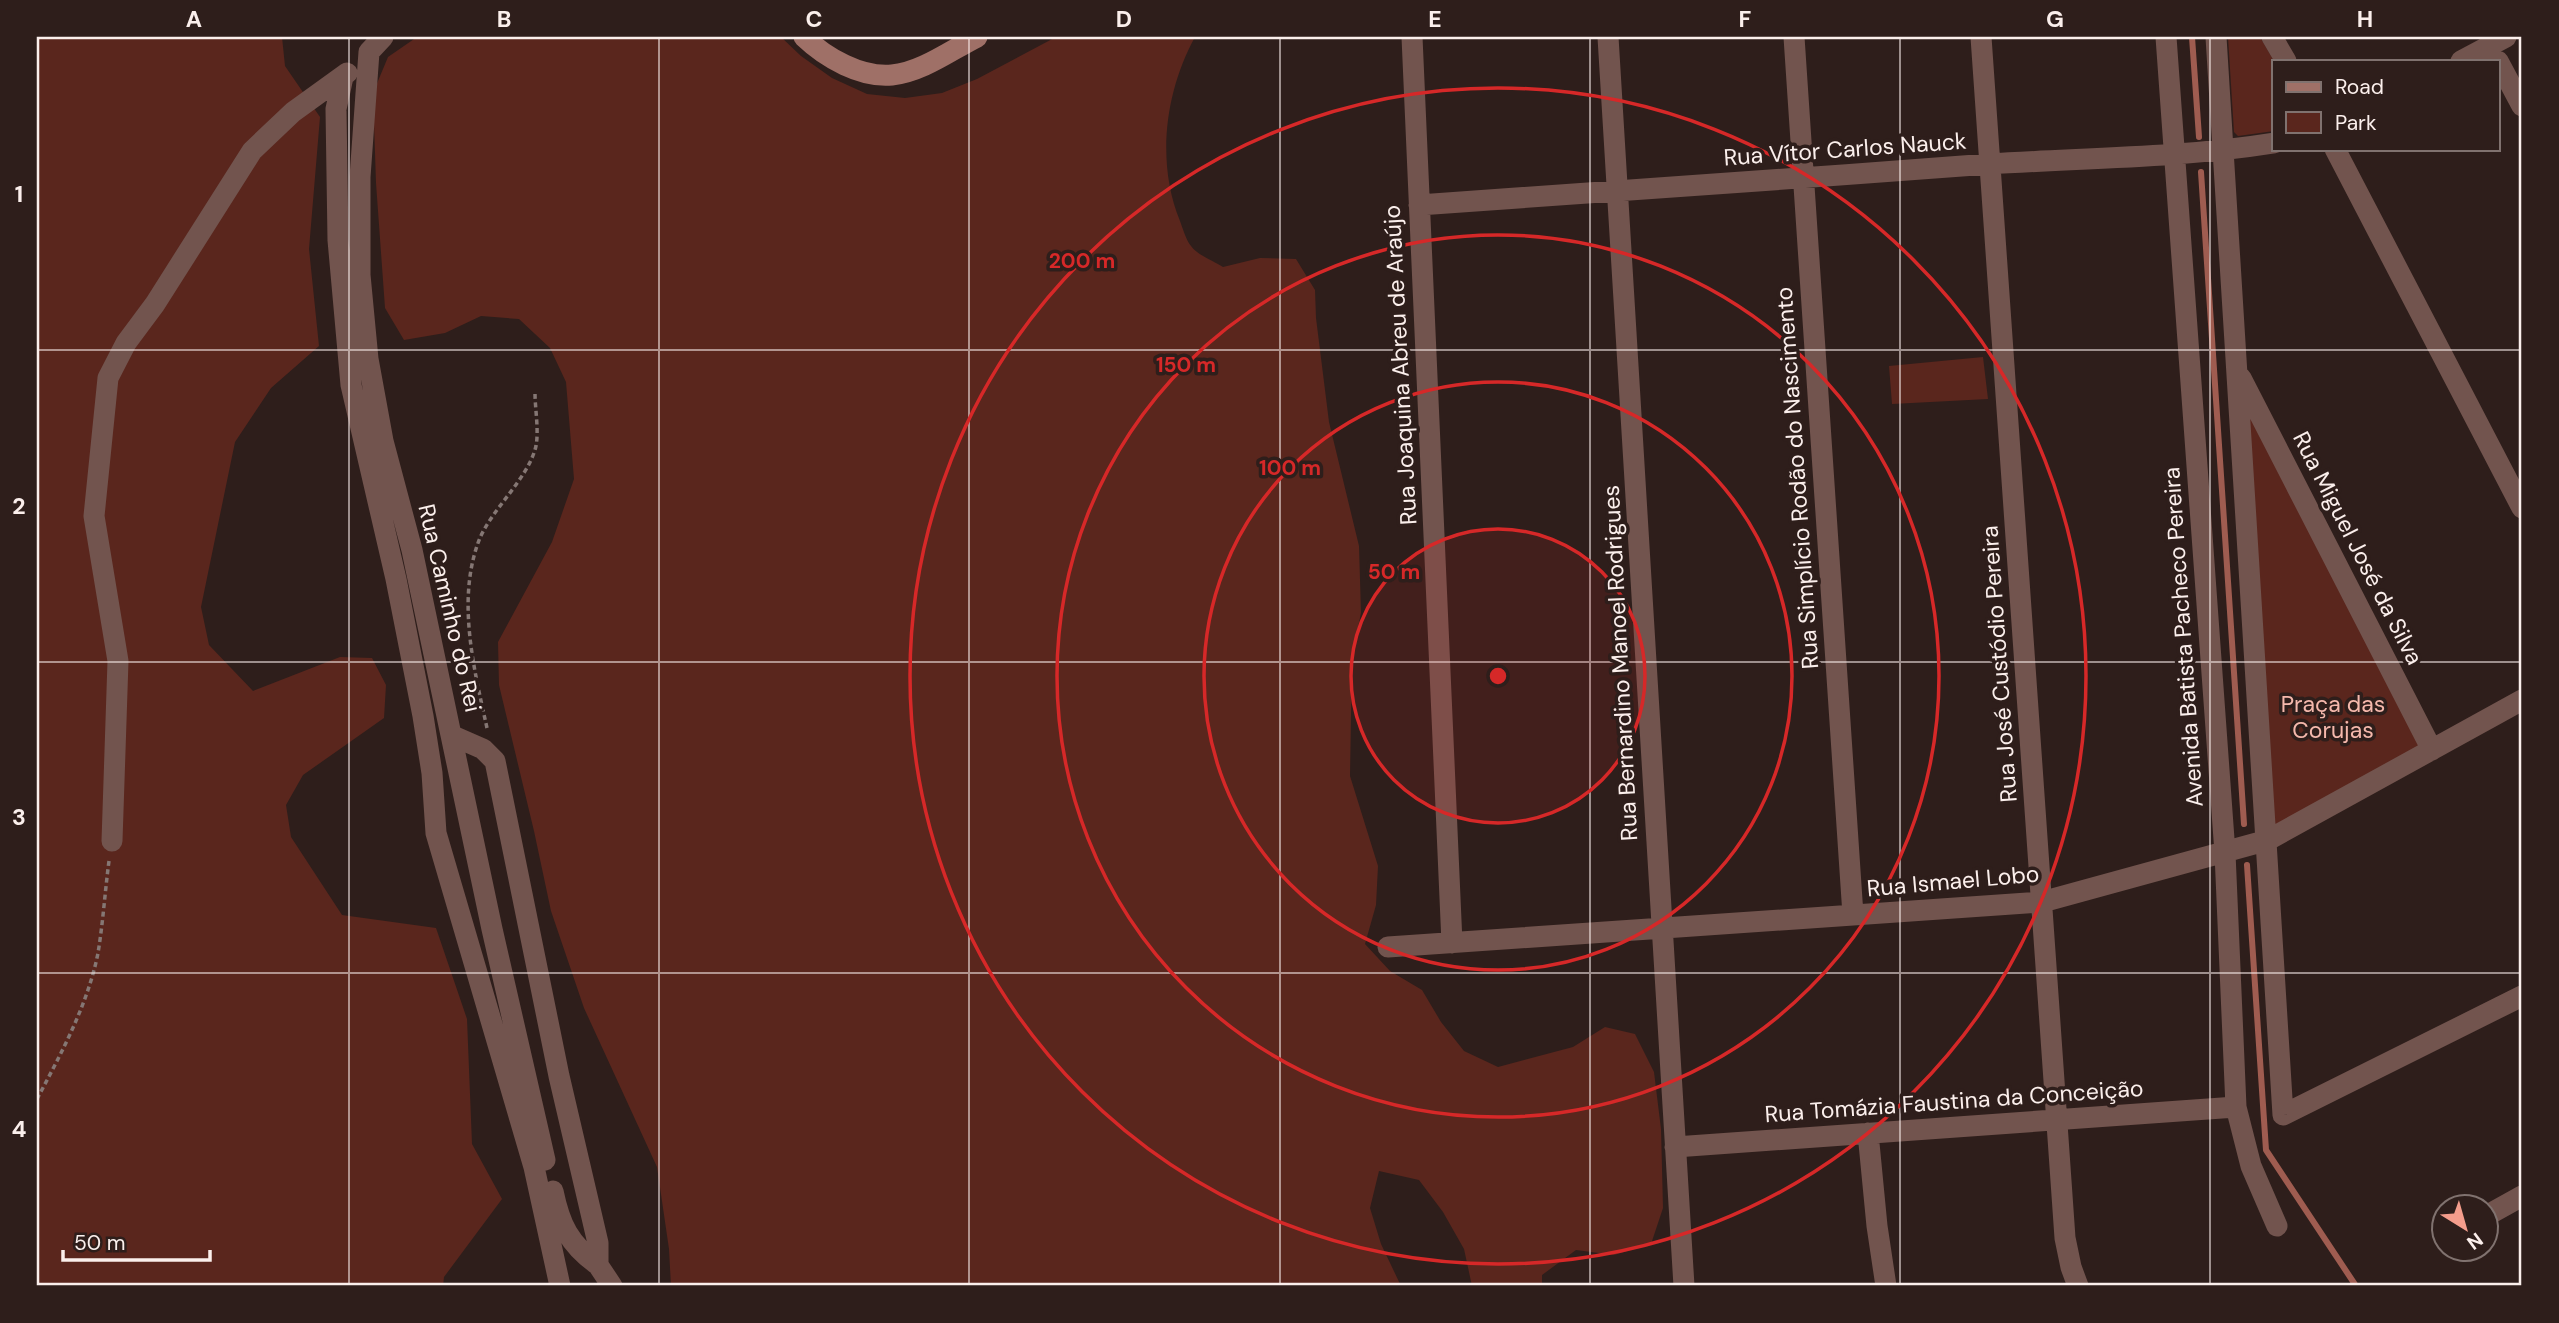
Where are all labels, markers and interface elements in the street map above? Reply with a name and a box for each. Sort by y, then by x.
text: A [186,4,202,34]
text: B [497,4,511,34]
text: C [806,4,822,34]
text: D [1116,4,1132,34]
text: E [1428,4,1442,34]
text: F [1739,4,1752,34]
text: G [2046,4,2064,34]
text: H [2357,4,2373,34]
legend [2272,60,2500,150]
text: Road [2335,73,2384,101]
text: Park [2335,109,2377,137]
street label: Rua Vítor Carlos Nauck [1723,126,1968,172]
text: 1 [15,179,23,209]
street label: Rua Joaquina Abreu de Araújo [1377,204,1423,526]
text: 200 m [1049,247,1115,275]
street label: Rua Simplício Rodão do Nascimento [1769,286,1825,670]
text: 150 m [1156,351,1216,379]
street label: Rua Miguel José da Silva [2286,426,2430,670]
text: 100 m [1259,454,1321,482]
street label: Avenida Batista Pacheco Pereira [2156,466,2210,808]
street label: Rua Bernardino Manoel Rodrigues [1596,484,1644,842]
text: 2 [12,491,26,521]
street label: Rua Caminho do Rei [411,501,489,715]
street label: Rua José Custódio Pereira [1974,525,2024,803]
text: 50 m [1368,558,1420,586]
centre of rings [1486,664,1510,688]
park label: Praça das Corujas [2281,689,2385,745]
text: 3 [12,802,26,832]
street label: Rua Ismael Lobo [1866,859,2040,903]
street label: Rua Tomázia Faustina da Conceição [1764,1073,2144,1129]
text: 4 [12,1114,27,1144]
north arrow [2430,1194,2500,1264]
scale bar [63,1218,210,1262]
text: N [2462,1227,2488,1255]
text: 50 m [74,1229,125,1257]

